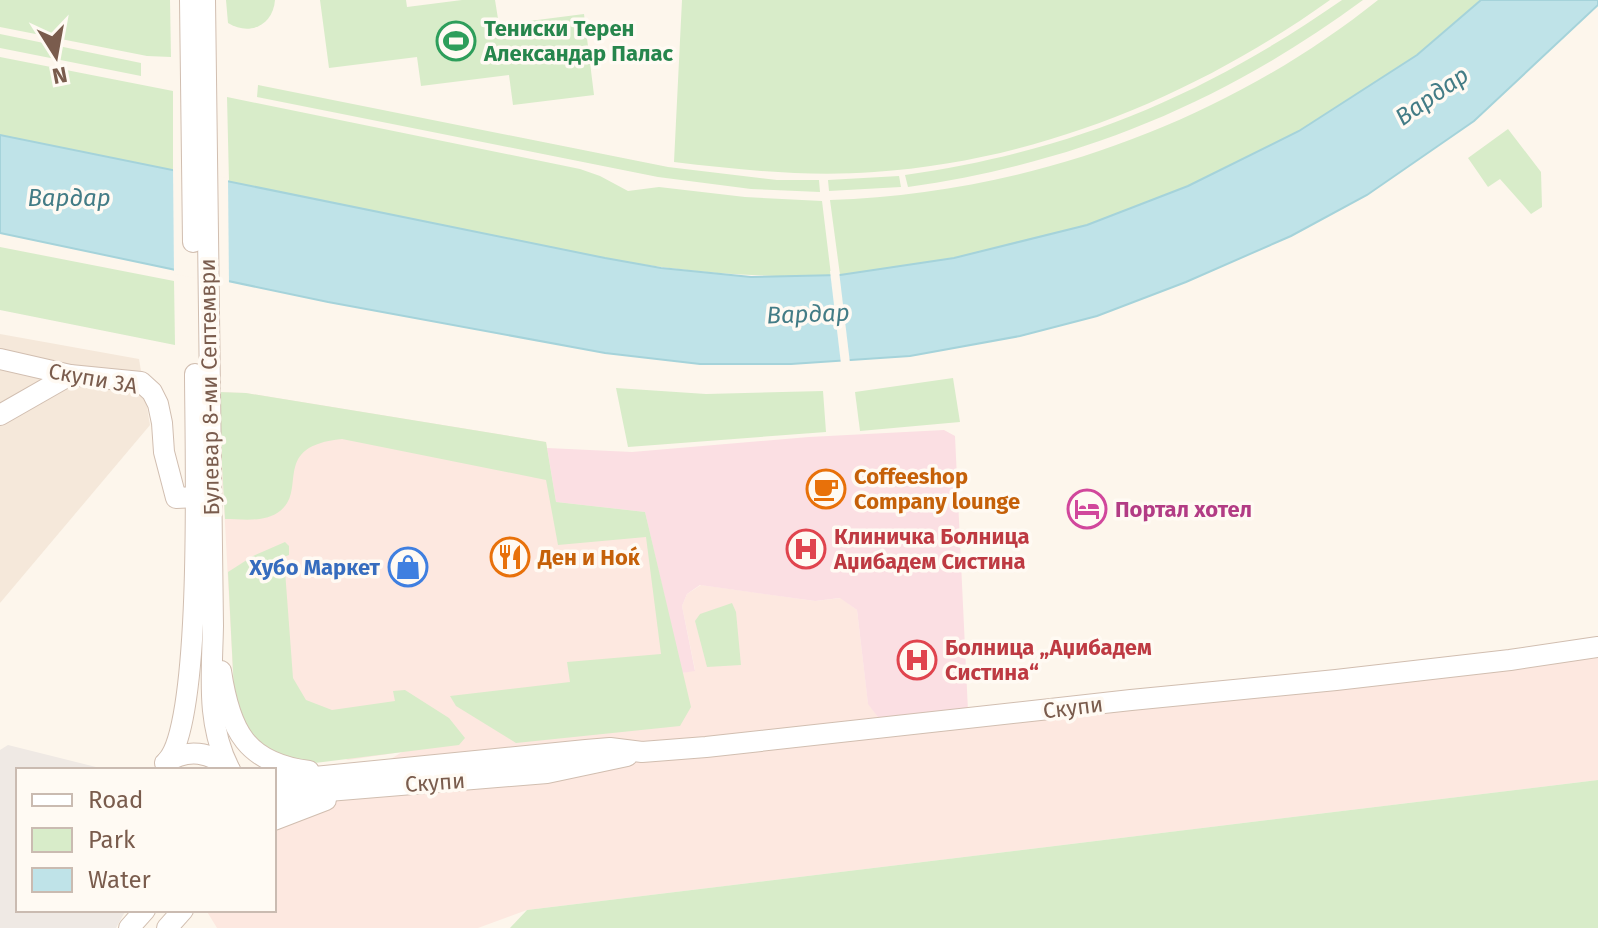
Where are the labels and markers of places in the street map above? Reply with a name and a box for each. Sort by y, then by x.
place label: Тениски Терен Александар Палас [483,15,674,67]
sports icon: Тениски Терен Александар Палас [435,20,477,62]
place label: Coffeeshop Company lounge [854,463,1020,515]
cafe icon: Coffeeshop Company lounge [805,468,847,510]
hotel icon: Портал хотел [1066,488,1108,530]
place label: Портал хотел [1115,496,1252,523]
place label: Клиничка Болница Аџибадем Систина [833,523,1030,575]
hospital icon: Клиничка Болница Аџибадем Систина [785,528,827,570]
restaurant icon: Ден и Ноќ [489,536,531,578]
place label: Ден и Ноќ [537,544,641,571]
shop icon: Хубо Маркет [387,546,429,588]
place label: Хубо Маркет [248,554,381,581]
place label: Болница „Аџибадем Систина“ [945,634,1152,686]
hospital icon: Болница „Аџибадем Систина“ [896,639,938,681]

